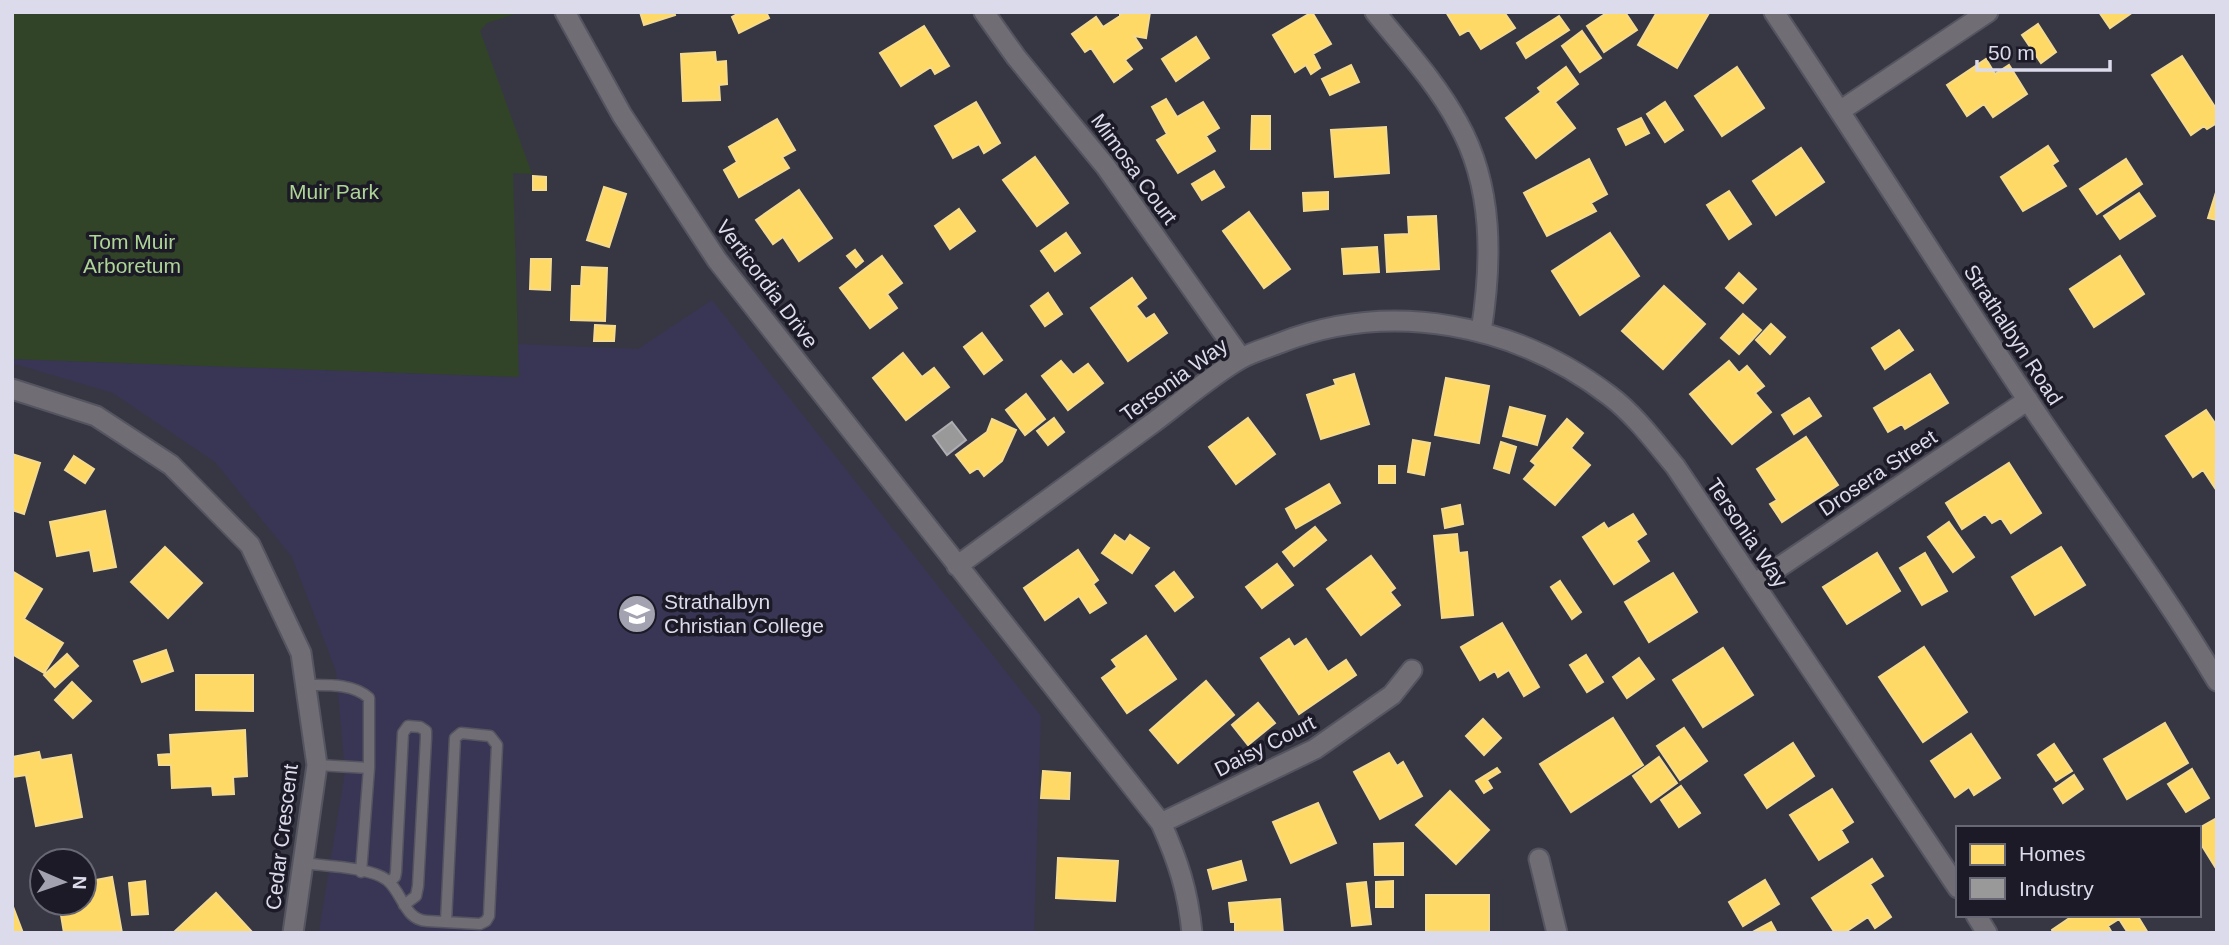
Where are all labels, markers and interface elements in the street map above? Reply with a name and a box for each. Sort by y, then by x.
scale bar [1977,28,2110,72]
text: 50 m [1988,41,2035,64]
street label: Mimosa Court [1087,109,1182,228]
park label: Muir Park [289,180,379,203]
street label: Verticordia Drive [712,215,823,352]
park label: Tom Muir Arboretum [83,230,181,277]
street label: Strathalbyn Road [1960,260,2067,409]
street label: Tersonia Way [1116,333,1232,426]
street label: Drosera Street [1815,425,1941,520]
street label: Tersonia Way [1703,474,1793,592]
place label: Strathalbyn Christian College [664,590,824,637]
school or university icon: Strathalbyn Christian College [616,593,658,635]
street label: Daisy Court [1211,710,1319,781]
street label: Cedar Crescent [261,762,302,911]
legend [1956,826,2201,917]
text: Homes [2019,842,2086,865]
north arrow [28,847,98,917]
text: N [69,875,90,890]
text: Industry [2019,877,2094,900]

